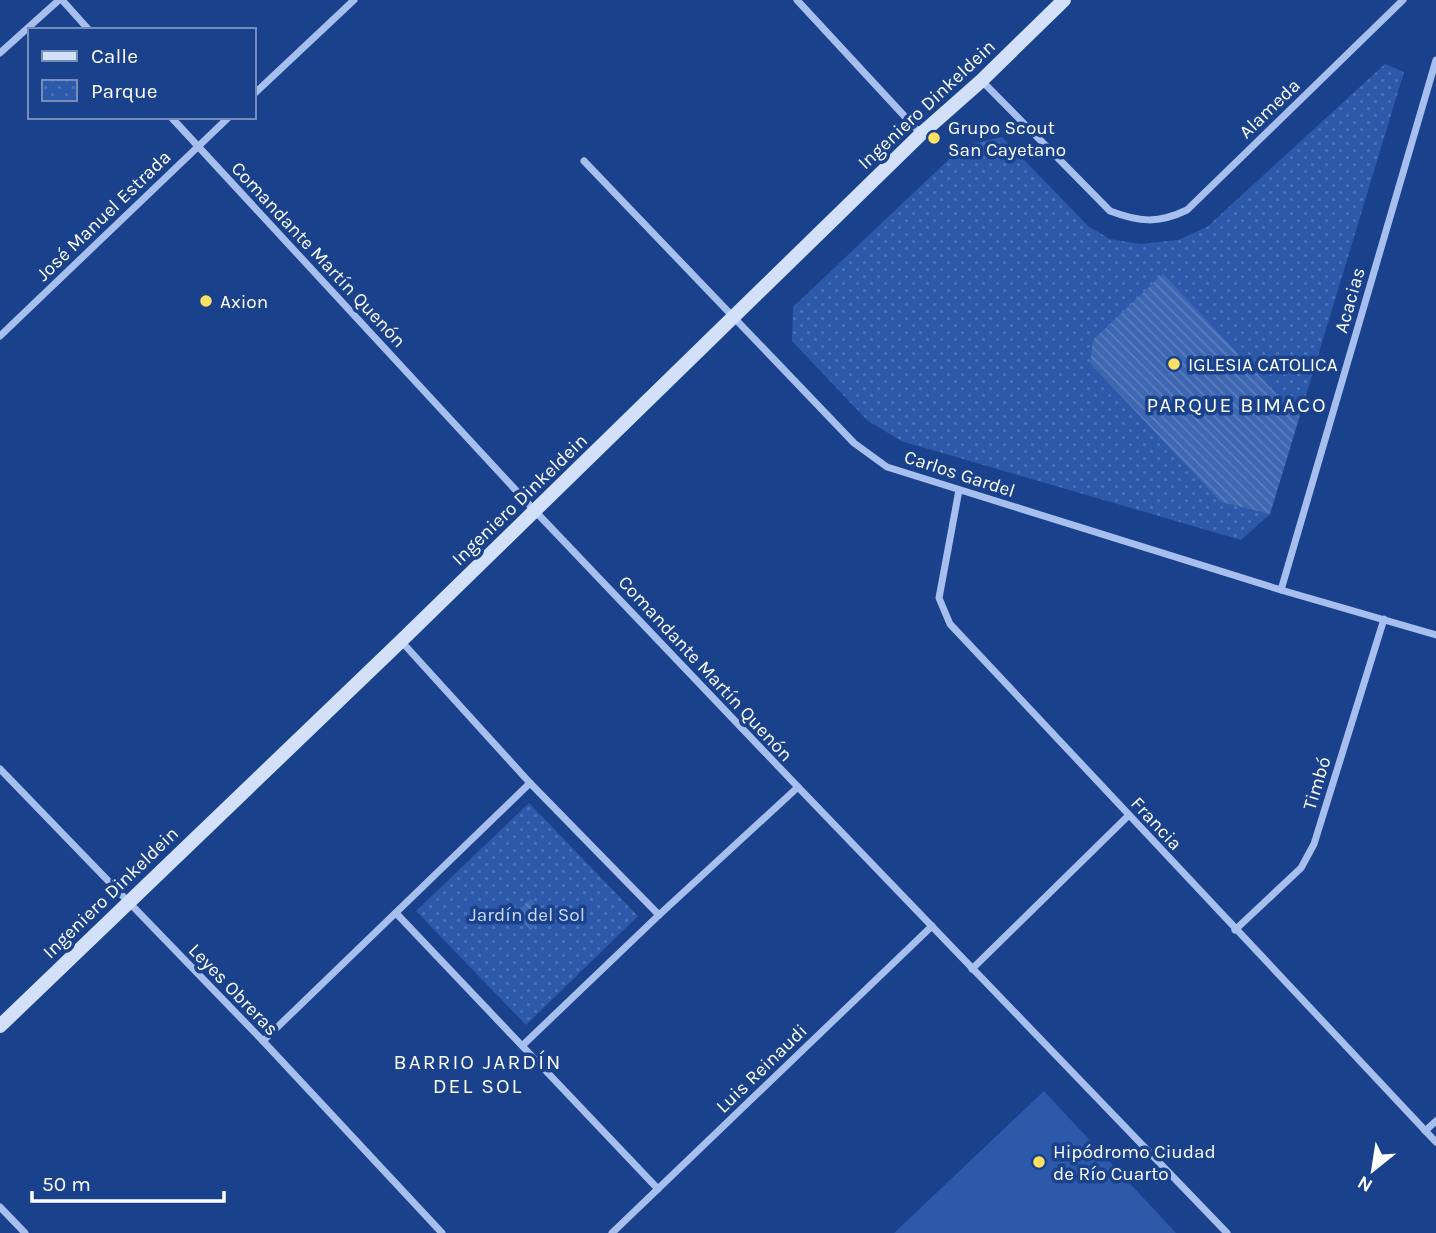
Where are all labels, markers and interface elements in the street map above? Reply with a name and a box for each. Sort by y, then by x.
legend [28,28,256,119]
street label: Ingeniero Dinkeldein [854,35,1000,174]
text: Calle [91,44,138,68]
street label: Alameda [1235,74,1305,143]
text: Parque [91,79,158,103]
place label: Grupo Scout San Cayetano [948,117,1066,161]
marker: Grupo Scout San Cayetano [926,130,942,146]
street label: José Manuel Estrada [32,146,175,286]
street label: Comandante Martín Quenón [227,157,410,352]
street label: Acacias [1330,265,1370,336]
place label: Axion [220,291,268,313]
marker: Axion [198,293,214,309]
place label: IGLESIA CATOLICA [1188,354,1338,376]
marker: IGLESIA CATOLICA [1166,356,1182,372]
district label: PARQUE BIMACO [1146,393,1328,417]
street label: Ingeniero Dinkeldein [447,429,592,570]
street label: Carlos Gardel [902,446,1018,502]
street label: Comandante Martín Quenón [614,571,797,766]
street label: Timbó [1298,754,1335,813]
street label: Francia [1126,793,1186,855]
street label: Ingeniero Dinkeldein [38,822,183,963]
park label: Jardín del Sol [469,904,585,926]
street label: Leyes Obreras [184,939,283,1040]
street label: Luis Reinaudi [712,1020,812,1118]
district label: BARRIO JARDÍN DEL SOL [394,1050,562,1098]
north arrow [1338,1135,1408,1205]
place label: Hipódromo Ciudad de Río Cuarto [1053,1141,1216,1185]
marker: Hipódromo Ciudad de Río Cuarto [1031,1154,1047,1170]
scale bar [32,1160,224,1204]
text: N [1354,1171,1376,1197]
text: 50 m [42,1172,91,1196]

